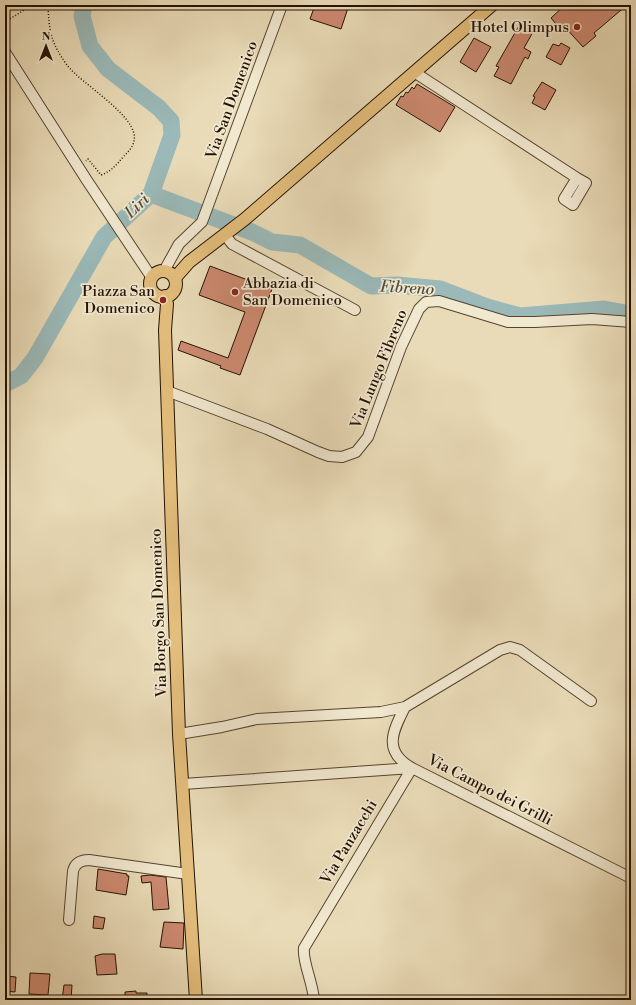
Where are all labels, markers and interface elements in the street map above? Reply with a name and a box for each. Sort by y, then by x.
place label: Hotel Olimpus [470,18,569,37]
marker: Hotel Olimpus [572,22,582,32]
north arrow [26,26,66,66]
text: N [42,30,51,44]
street label: Via San Domenico [201,38,262,163]
water label: Liri [120,190,153,223]
place label: Abbazia di San Domenico [242,274,342,310]
water label: Fibreno [379,277,435,299]
place label: Piazza San Domenico [82,282,155,318]
marker: Abbazia di San Domenico [230,287,240,297]
marker: Piazza San Domenico [158,295,168,305]
street label: Via Lungo Fibreno [346,307,412,432]
street label: Via Borgo San Domenico [147,528,171,699]
street label: Via Campo dei Grilli [424,750,556,830]
street label: Via Panzacchi [316,796,382,889]

